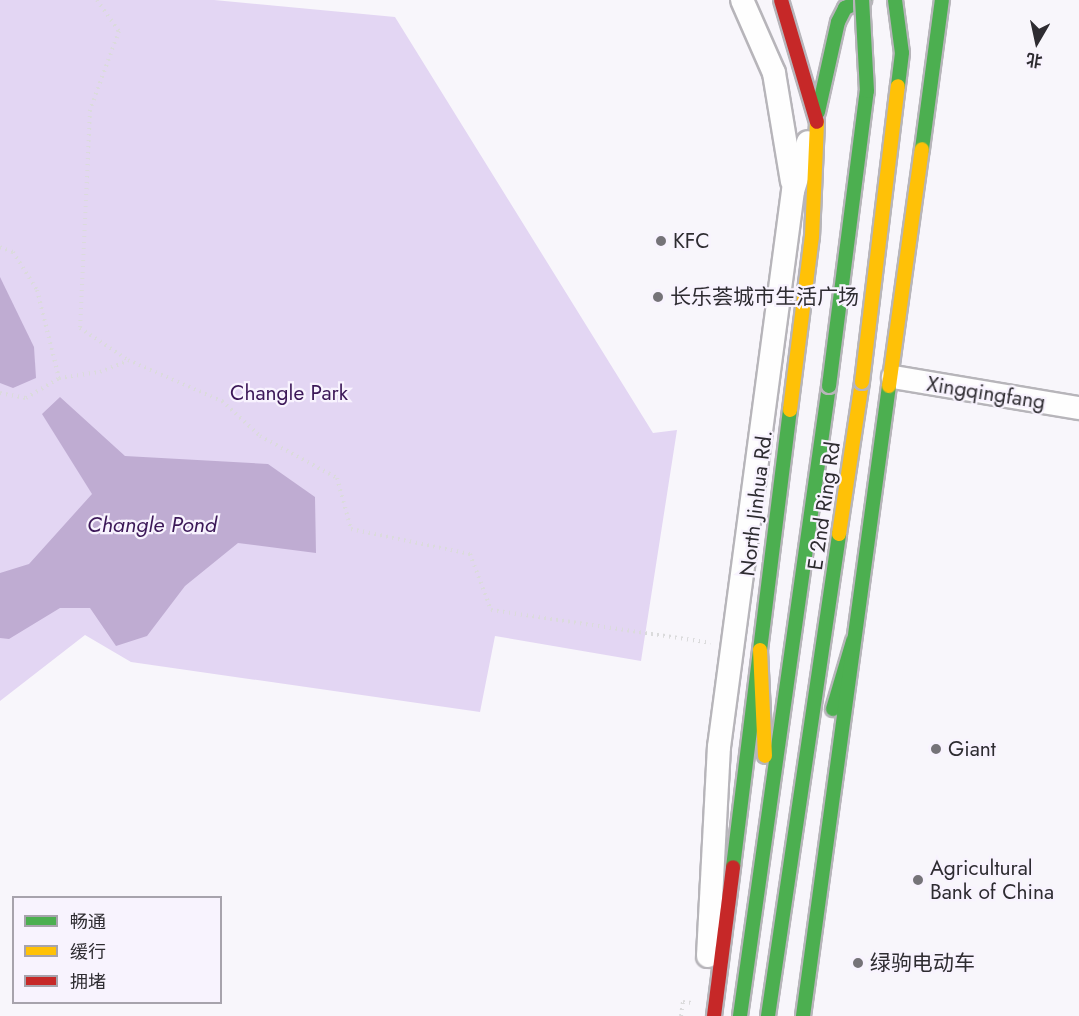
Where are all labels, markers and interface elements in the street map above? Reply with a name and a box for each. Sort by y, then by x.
north arrow [1007,12,1067,72]
text: 北 [1024,48,1044,73]
place label: KFC [673,228,710,254]
marker: KFC [654,234,668,248]
place label: 长乐荟城市生活广场 [670,284,859,310]
marker: 长乐荟城市生活广场 [651,290,665,304]
street label: Xingqingfang [925,371,1047,415]
park label: Changle Park [230,380,348,406]
street label: North Jinhua Rd. [735,428,777,578]
street label: E 2nd Ring Rd [803,440,845,572]
water label: Changle Pond [87,512,217,538]
place label: Giant [948,736,996,762]
marker: Giant [929,742,943,756]
place label: Agricultural Bank of China [930,855,1054,905]
marker: Agricultural Bank of China [911,873,925,887]
legend [12,896,222,1004]
text: 畅通 [70,909,106,935]
text: 缓行 [70,939,106,965]
place label: 绿驹电动车 [870,950,975,976]
marker: 绿驹电动车 [851,956,865,970]
text: 拥堵 [70,969,106,995]

